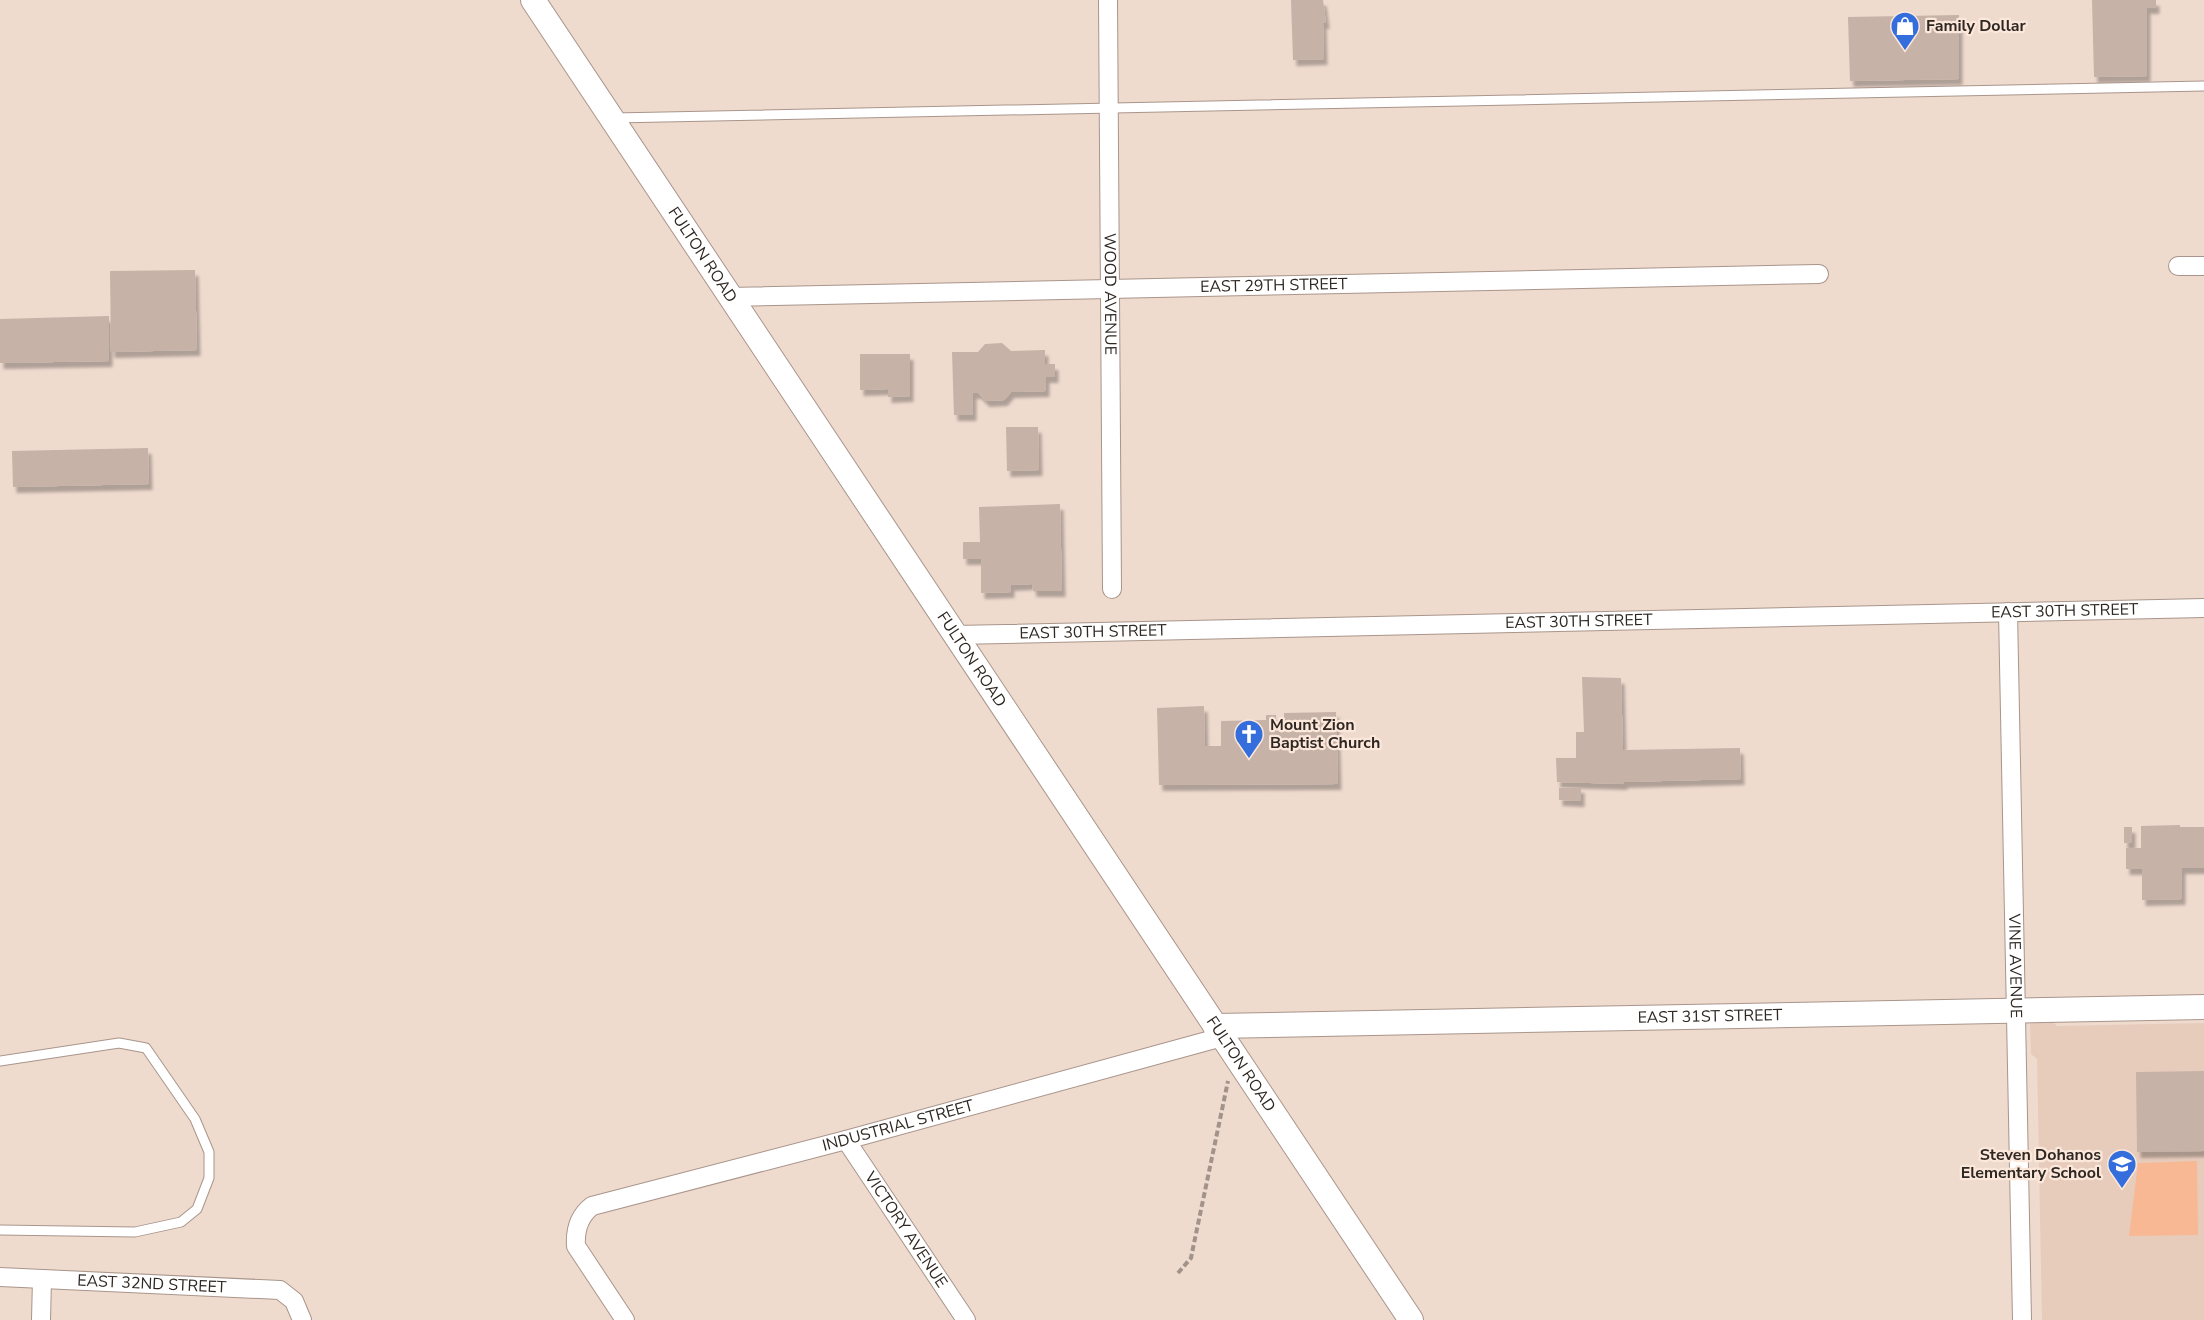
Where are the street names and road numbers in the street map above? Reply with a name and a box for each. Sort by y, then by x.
street label: FULTON ROAD [663,203,742,307]
street label: WOOD AVENUE [1099,233,1121,355]
street label: EAST 29TH STREET [1200,273,1348,298]
street label: EAST 30TH STREET [1991,598,2139,624]
street label: FULTON ROAD [932,607,1011,712]
street label: EAST 30TH STREET [1505,609,1653,634]
street label: EAST 30TH STREET [1019,619,1167,645]
street label: VINE AVENUE [2003,913,2027,1018]
street label: EAST 31ST STREET [1637,1004,1783,1029]
street label: FULTON ROAD [1201,1012,1281,1116]
street label: INDUSTRIAL STREET [820,1094,977,1157]
street label: VICTORY AVENUE [859,1167,953,1292]
street label: EAST 32ND STREET [77,1270,227,1299]

